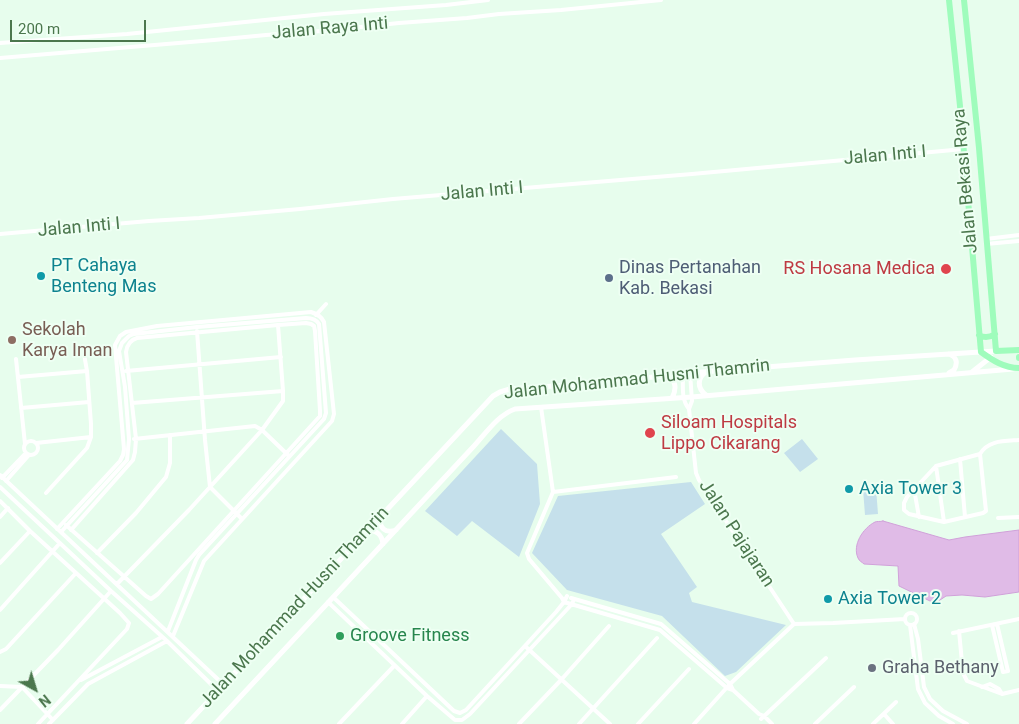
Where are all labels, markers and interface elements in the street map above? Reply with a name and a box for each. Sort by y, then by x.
scale bar [12,10,149,42]
street label: Jalan Raya Inti [271,13,389,45]
text: 200 m [18,20,60,38]
street label: Jalan Bekasi Raya [949,108,983,254]
street label: Jalan Inti I [843,142,927,170]
street label: Jalan Inti I [440,178,524,206]
street label: Jalan Inti I [37,214,121,242]
place label: PT Cahaya Benteng Mas [51,255,156,298]
place label: Dinas Pertanahan Kab. Bekasi [619,257,761,300]
place label: RS Hosana Medica [783,258,935,280]
marker: RS Hosana Medica [939,262,953,276]
marker: PT Cahaya Benteng Mas [35,270,47,282]
marker: Dinas Pertanahan Kab. Bekasi [603,272,615,284]
place label: Sekolah Karya Iman [22,319,112,362]
marker: Sekolah Karya Iman [6,334,18,346]
street label: Jalan Mohammad Husni Thamrin [503,355,771,405]
place label: Siloam Hospitals Lippo Cikarang [661,412,797,454]
marker: Siloam Hospitals Lippo Cikarang [643,426,657,440]
street label: Jalan Pajajaran [693,477,779,591]
place label: Axia Tower 3 [859,478,962,500]
marker: Axia Tower 3 [843,483,855,495]
street label: Jalan Mohammad Husni Thamrin [196,503,394,713]
place label: Axia Tower 2 [838,588,941,610]
marker: Axia Tower 2 [822,593,834,605]
place label: Groove Fitness [350,625,469,647]
marker: Groove Fitness [334,630,346,642]
place label: Graha Bethany [882,657,999,679]
marker: Graha Bethany [866,662,878,674]
north arrow [10,664,60,714]
text: N [36,691,53,710]

